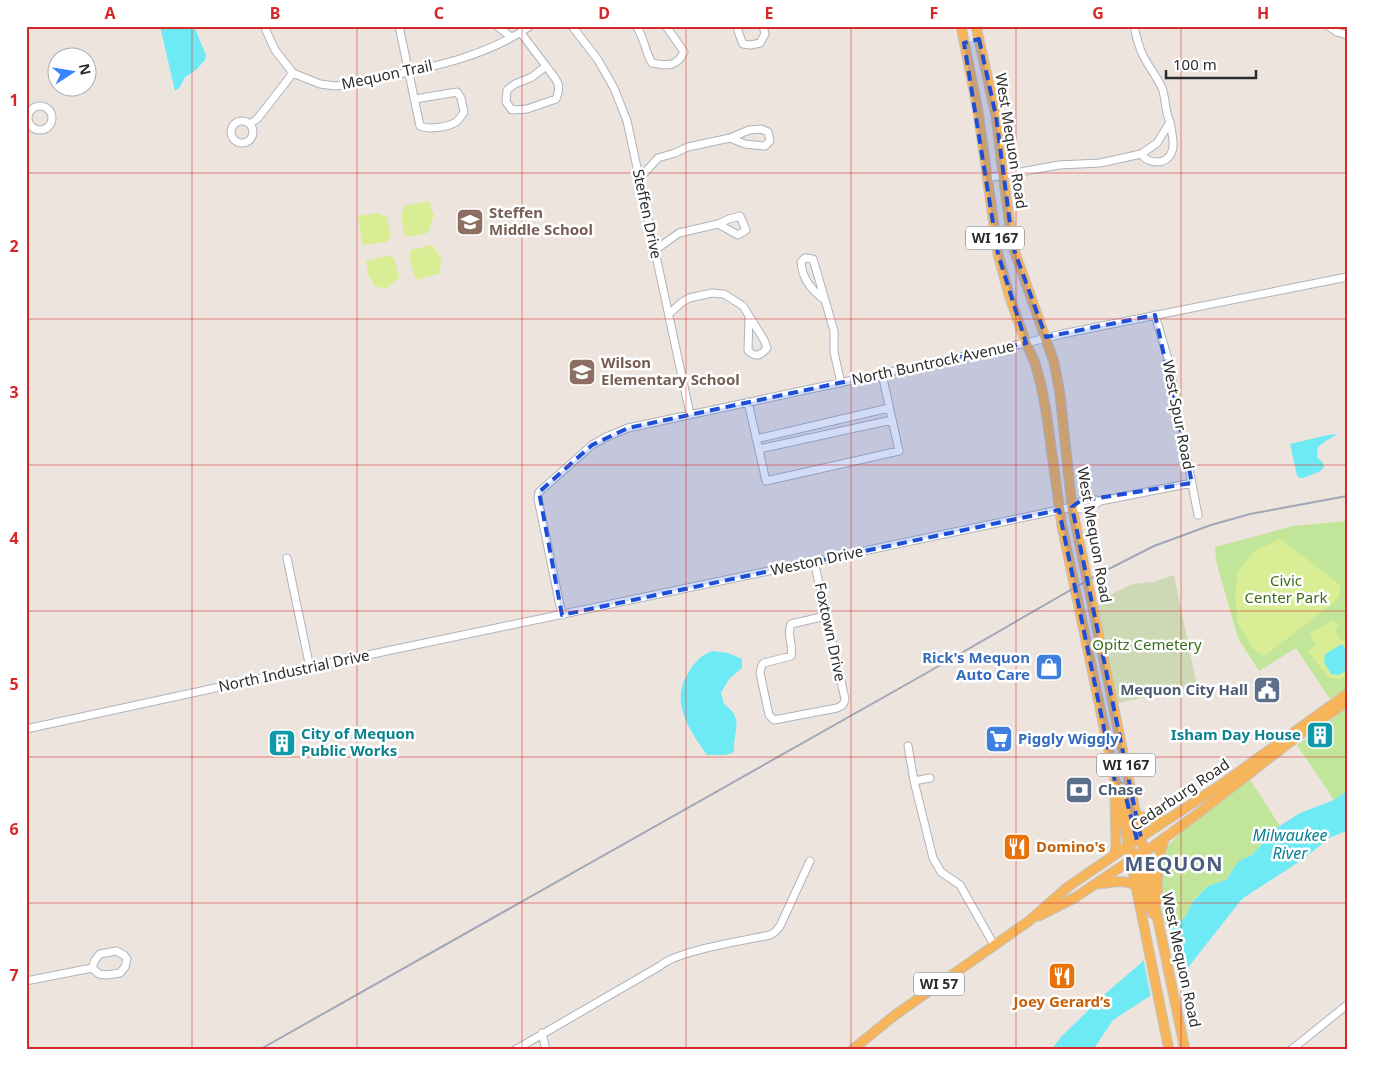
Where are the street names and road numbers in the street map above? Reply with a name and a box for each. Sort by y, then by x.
street label: Mequon Trail [339,55,434,93]
street label: West Mequon Road [991,71,1033,210]
street label: Steffen Drive [629,167,667,260]
road number: WI 167 [966,227,1024,250]
street label: North Buntrock Avenue [850,335,1016,389]
street label: West Spur Road [1159,358,1199,471]
street label: West Mequon Road [1073,465,1117,604]
street label: Weston Drive [769,540,865,580]
street label: Foxtown Drive [811,580,851,683]
street label: North Industrial Drive [216,644,371,696]
road number: WI 167 [1097,754,1155,776]
street label: Cedarburg Road [1126,754,1233,835]
street label: West Mequon Road [1158,890,1206,1029]
road number: WI 57 [914,972,964,996]

